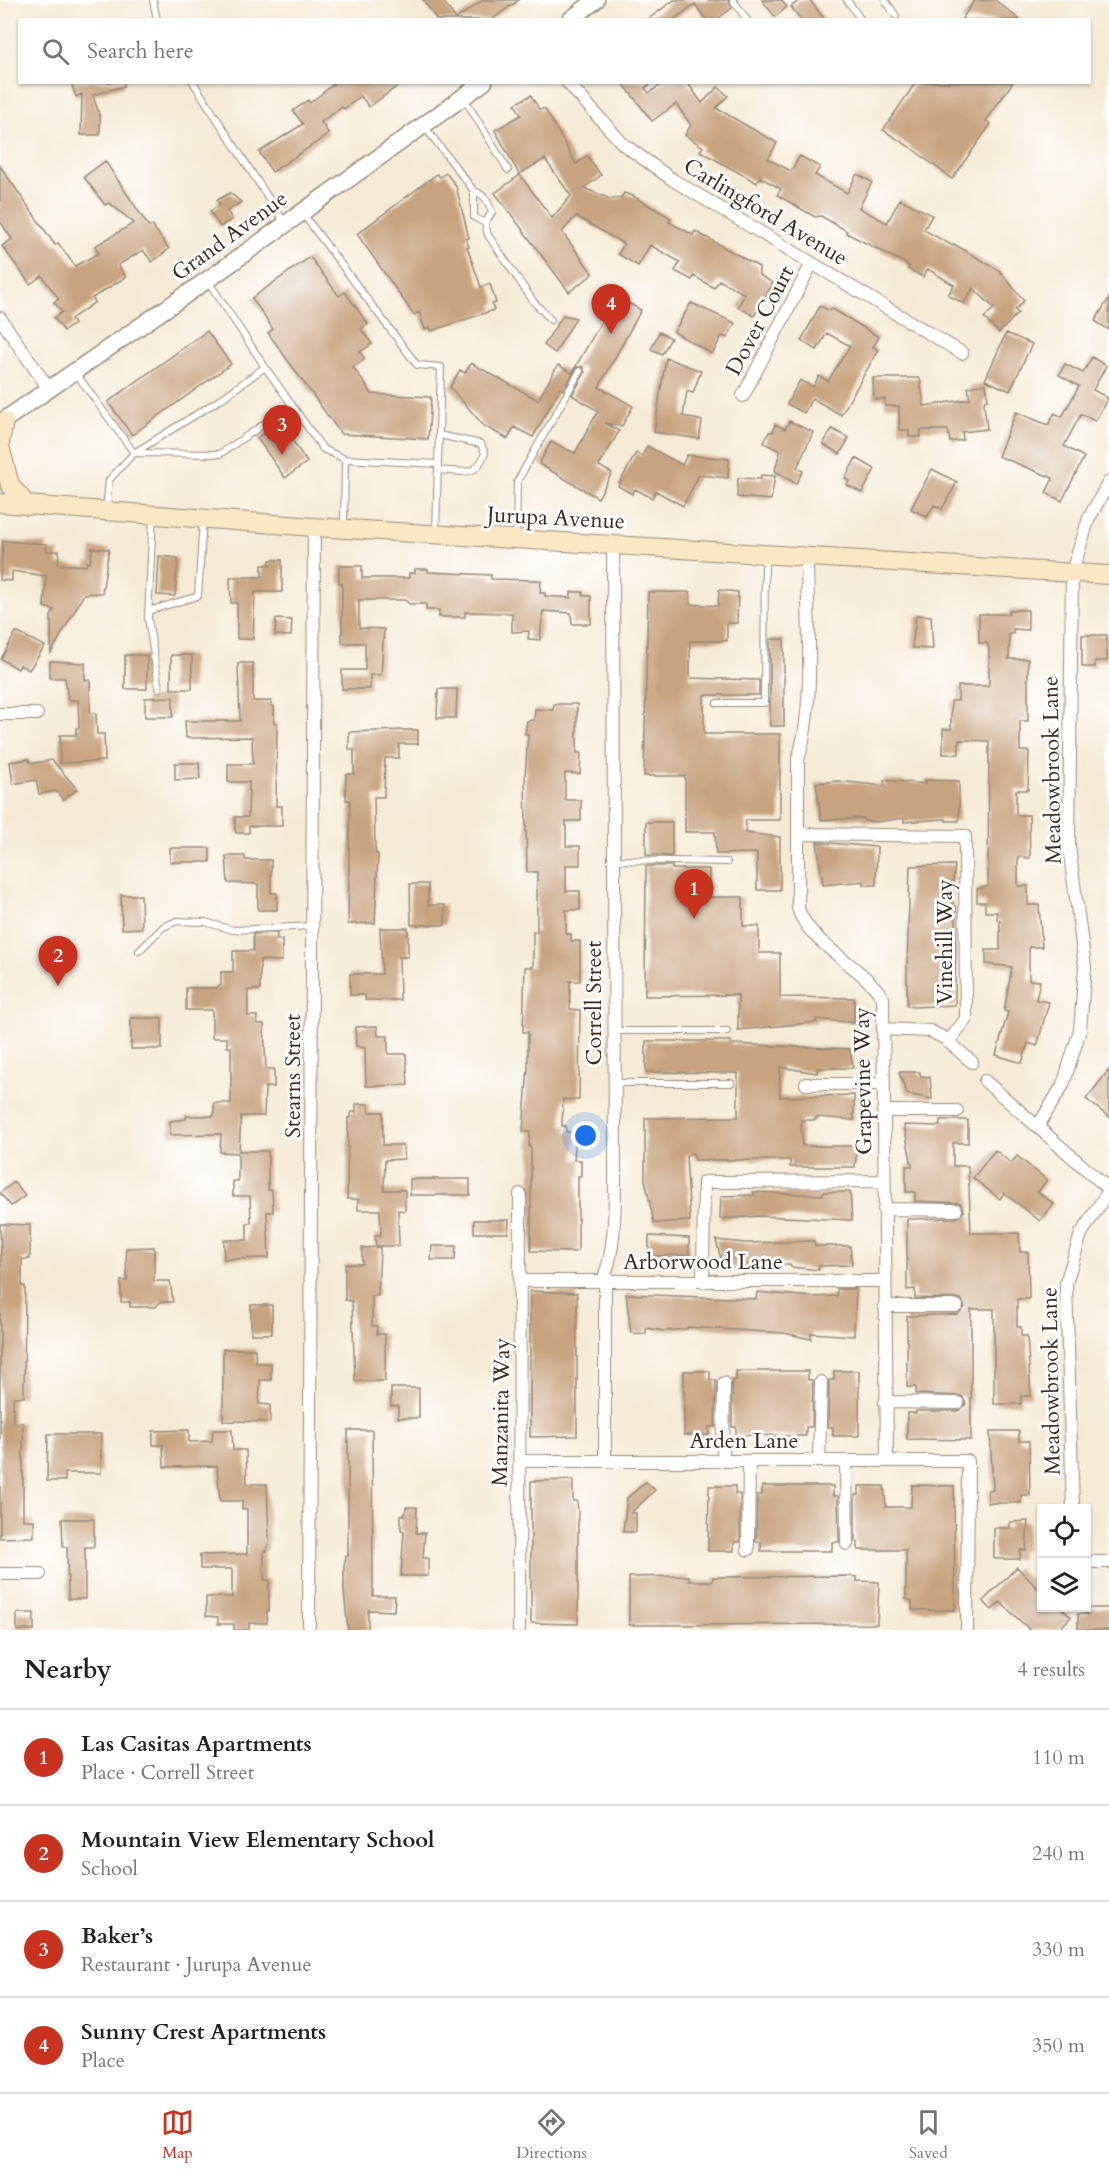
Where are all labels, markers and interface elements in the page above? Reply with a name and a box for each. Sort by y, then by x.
search box [18,18,1091,84]
icon: search [39,35,72,68]
text: Search here [87,36,194,66]
street label: Carlingford Avenue [678,151,853,273]
street label: Grand Avenue [166,184,294,288]
street label: Dover Court [718,260,801,381]
pin: 4 [592,284,630,334]
pin: 3 [262,406,302,455]
street label: Jurupa Avenue [483,499,626,537]
street label: Meadowbrook Lane [1035,676,1069,864]
pin: 1 [674,870,714,919]
street label: Vinehill Way [930,879,960,1005]
pin: 2 [38,936,78,986]
street label: Correll Street [579,941,609,1065]
street label: Grapevine Way [847,1006,879,1155]
street label: Stearns Street [278,1014,308,1138]
your location [571,1121,600,1150]
street label: Arborwood Lane [623,1247,783,1277]
street label: Meadowbrook Lane [1034,1287,1068,1475]
street label: Manzanita Way [485,1337,517,1487]
street label: Arden Lane [689,1426,799,1456]
map controls [1037,1504,1091,1612]
button: locate [1037,1504,1091,1558]
button: layers [1037,1558,1091,1612]
text: Nearby [24,1652,112,1687]
text: 4 results [1017,1656,1085,1683]
text: Las Casitas Apartments [81,1729,312,1759]
text: 1 [38,1744,49,1771]
text: 110 m [1032,1744,1085,1771]
text: Place · Correll Street [81,1759,254,1786]
text: Mountain View Elementary School [81,1825,435,1855]
text: 2 [38,1840,49,1867]
text: 240 m [1032,1840,1085,1867]
text: School [81,1855,138,1882]
text: Baker’s [81,1921,153,1951]
text: 3 [38,1936,49,1963]
text: 330 m [1032,1936,1085,1963]
text: Restaurant · Jurupa Avenue [81,1951,312,1978]
text: Sunny Crest Apartments [81,2017,326,2047]
text: 4 [38,2032,49,2059]
text: 350 m [1032,2032,1085,2059]
text: Place [81,2047,125,2074]
tab: Map [161,2106,194,2164]
tab: Directions [516,2106,587,2164]
tab: Saved [909,2106,948,2164]

